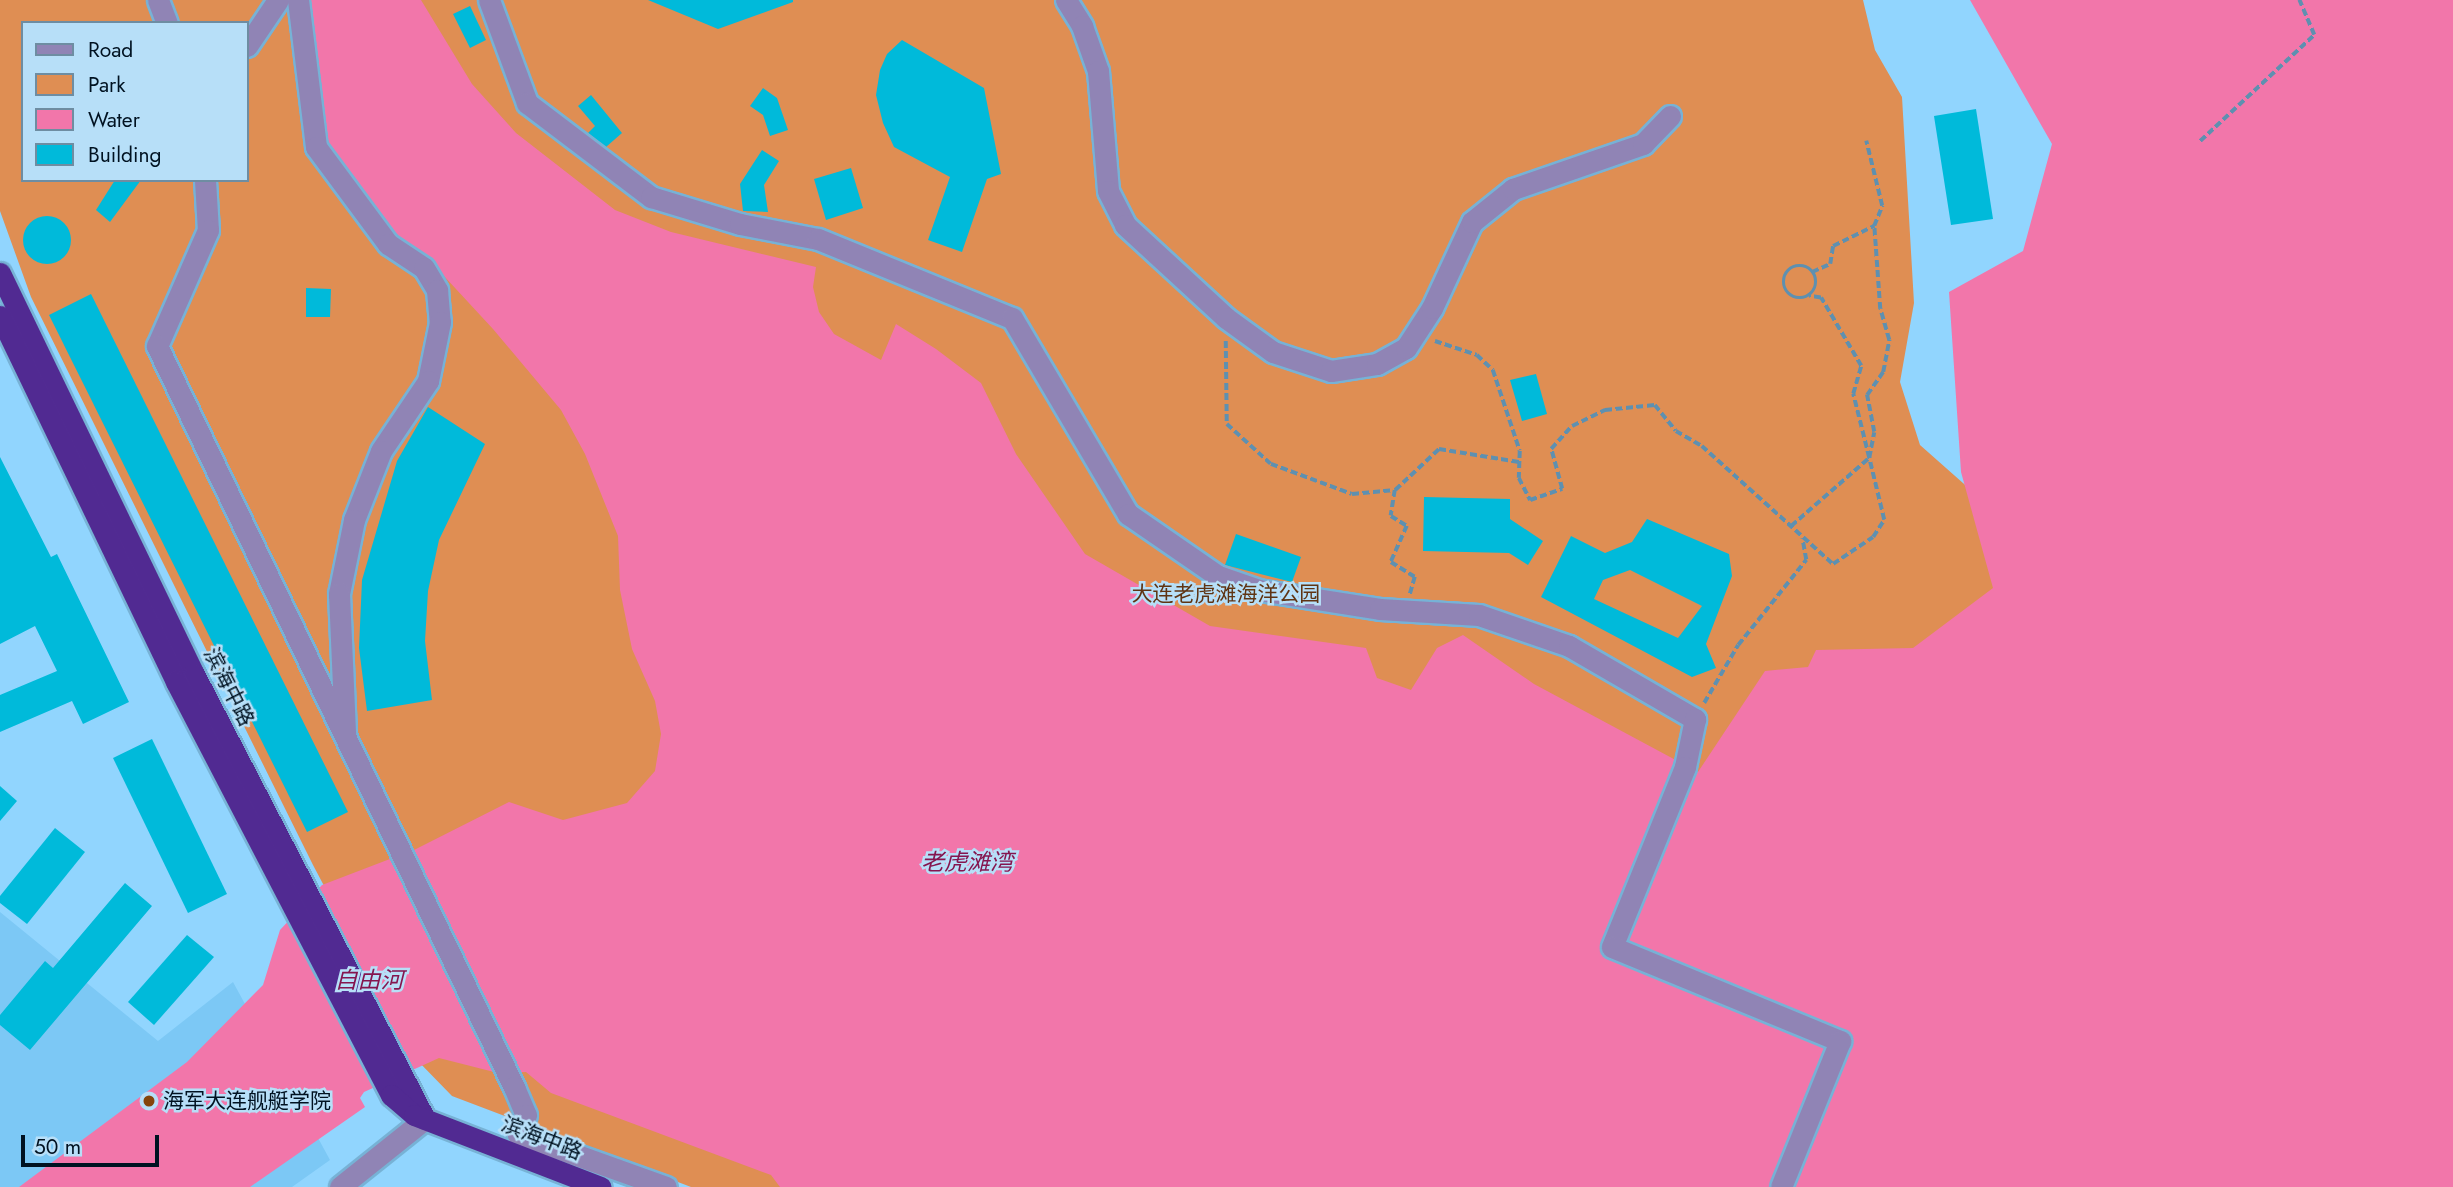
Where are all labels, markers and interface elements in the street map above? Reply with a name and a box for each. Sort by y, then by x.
legend [21,21,248,182]
text: Road [88,35,133,65]
text: Park [88,70,125,100]
text: Water [88,105,140,135]
text: Building [88,140,161,170]
park label: 大连老虎滩海洋公园 [1132,581,1320,607]
street label: 滨海中路 [199,644,259,730]
water label: 老虎滩湾 [921,848,1013,876]
water label: 自由河 [335,966,403,994]
place label: 海军大连舰艇学院 [163,1088,331,1114]
marker: 海军大连舰艇学院 [141,1093,157,1109]
street label: 滨海中路 [498,1111,586,1165]
scale bar [24,1120,163,1164]
text: 50 m [34,1132,81,1162]

